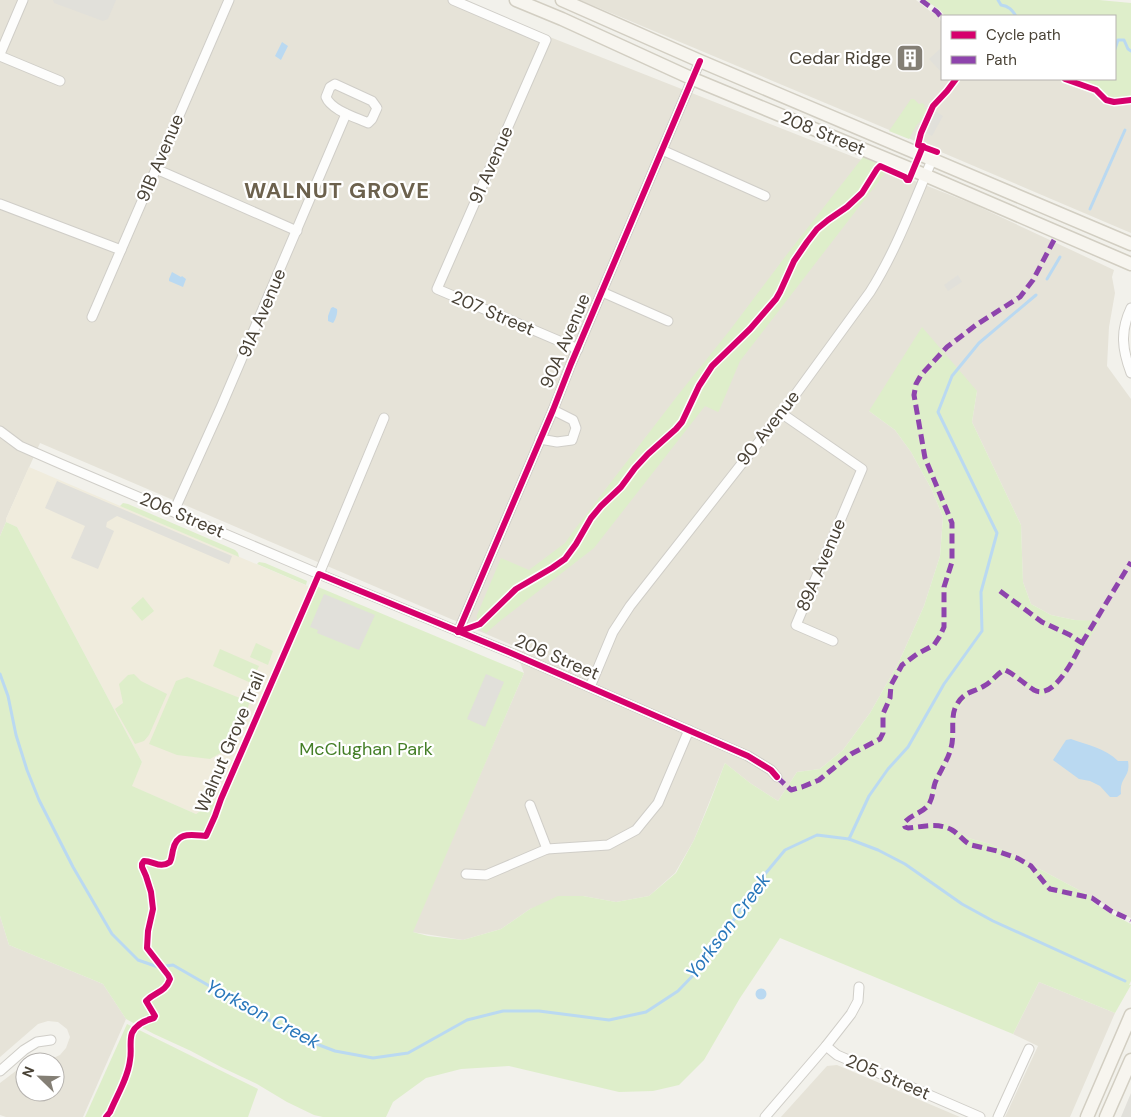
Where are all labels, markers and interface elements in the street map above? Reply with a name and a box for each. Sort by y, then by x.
legend [941,15,1116,80]
text: Cycle path [986,25,1061,45]
building icon: Cedar Ridge [895,43,925,73]
place label: Cedar Ridge [789,46,891,70]
text: Path [986,50,1017,70]
street label: 208 Street [777,105,869,161]
street label: 91B Avenue [131,110,189,206]
street label: 91 Avenue [463,122,519,208]
district label: WALNUT GROVE [244,176,430,205]
street label: 91A Avenue [232,265,292,361]
street label: 207 Street [448,285,538,341]
street label: 90A Avenue [534,290,596,392]
street label: 90 Avenue [731,385,805,471]
street label: 206 Street [136,486,228,544]
street label: 89A Avenue [791,515,851,615]
street label: 206 Street [511,628,603,686]
street label: Walnut Grove Trail [189,668,271,816]
park label: McClughan Park [299,737,433,761]
water label: Yorkson Creek [680,868,776,984]
water label: Yorkson Creek [201,973,325,1055]
street label: 205 Street [842,1049,934,1105]
north arrow [15,1052,65,1102]
text: N [18,1064,38,1080]

